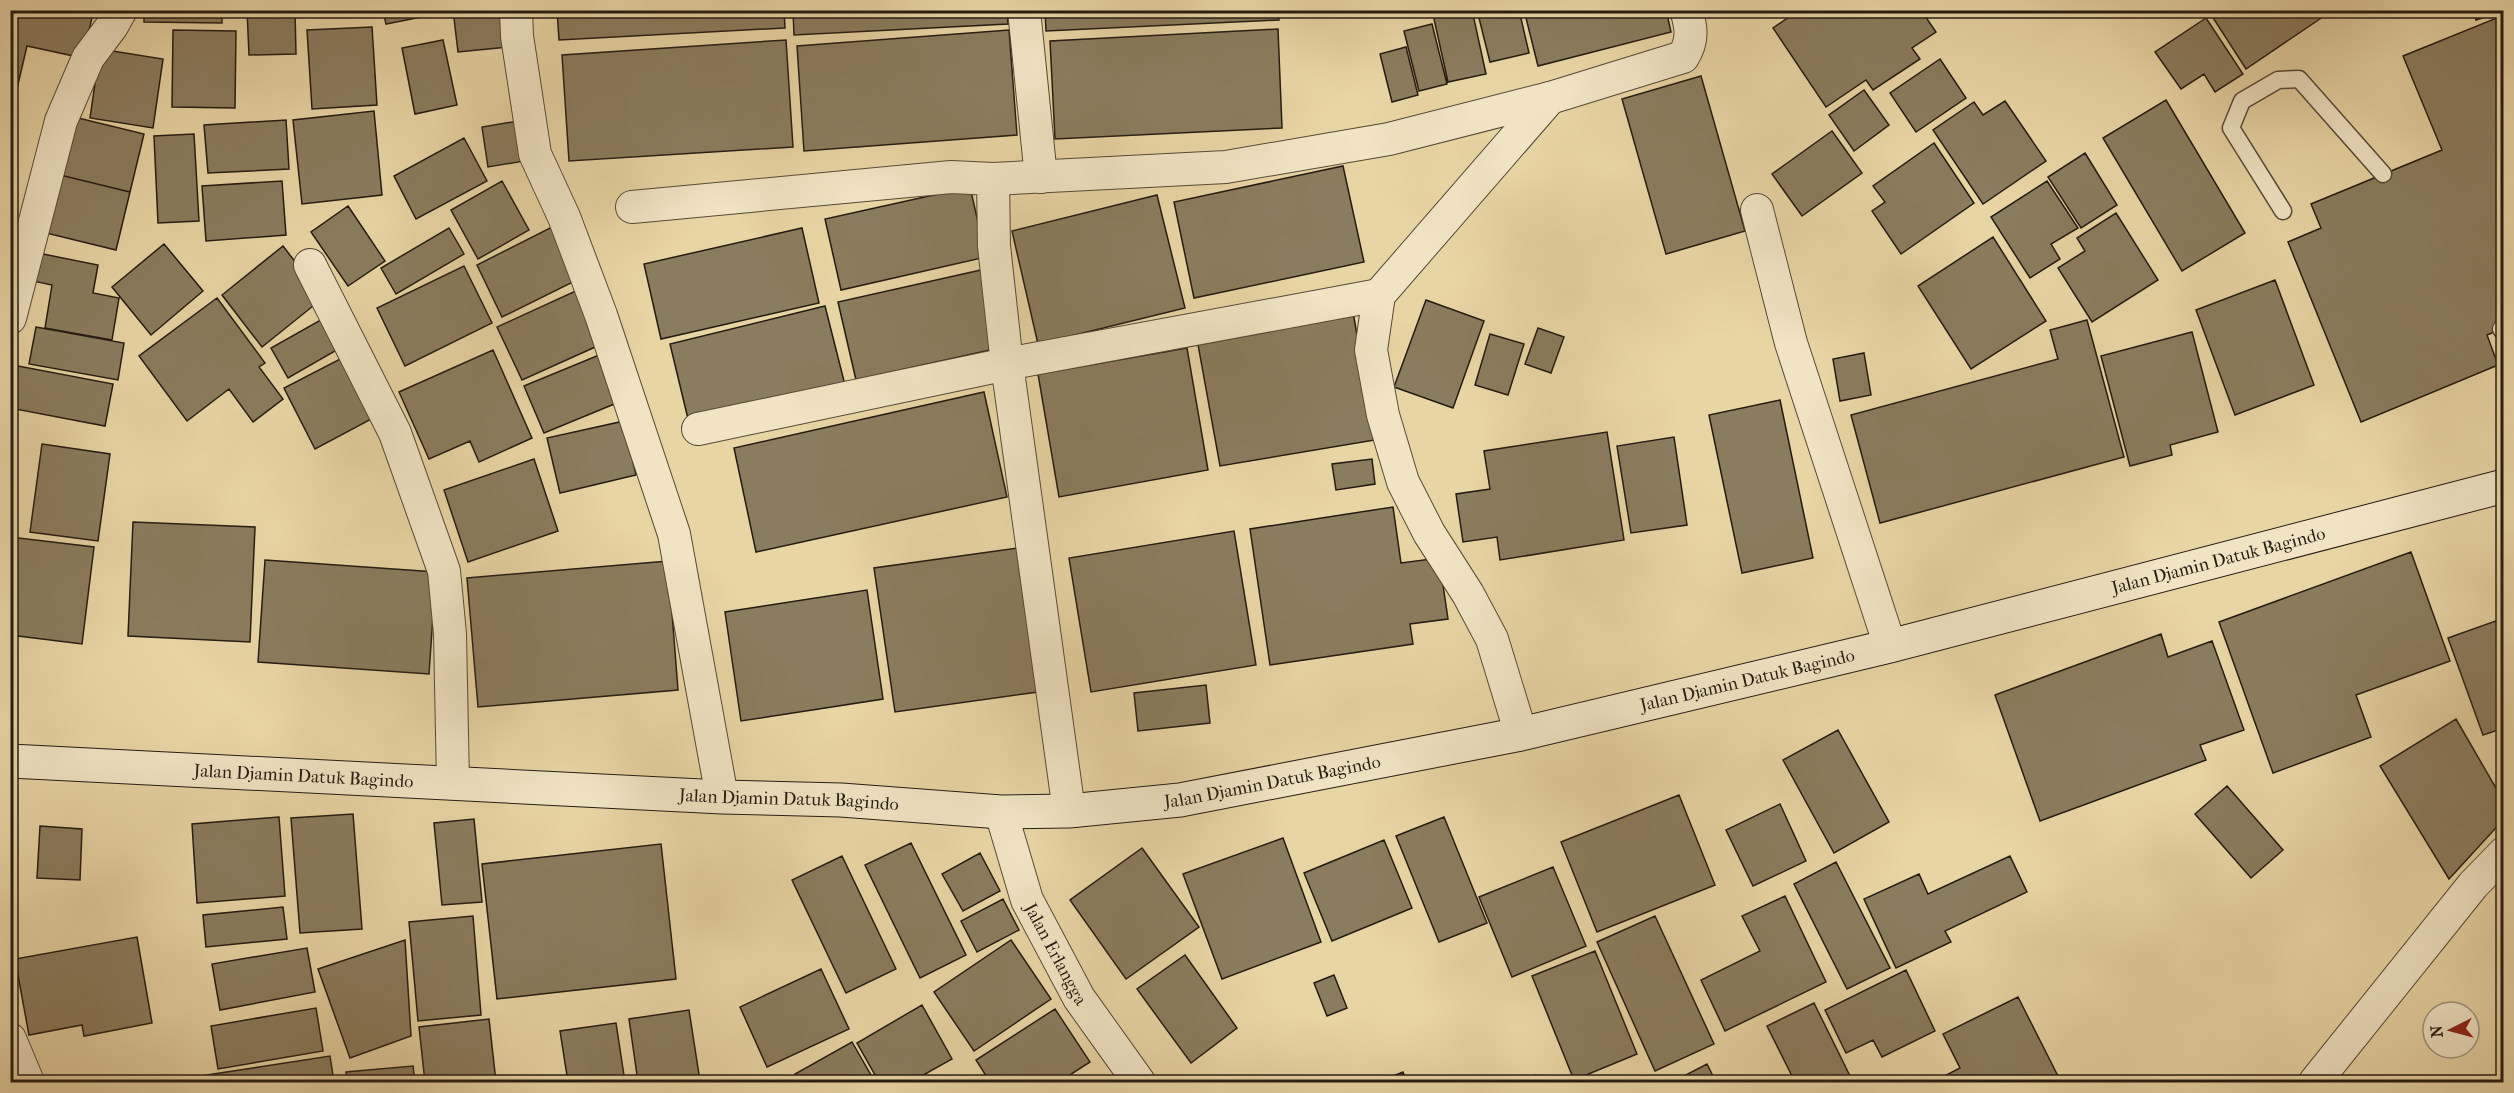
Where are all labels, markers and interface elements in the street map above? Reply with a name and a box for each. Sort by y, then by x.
street label: Jalan Djamin Datuk Bagindo [2107,523,2327,599]
street label: Jalan Djamin Datuk Bagindo [1636,644,1857,716]
street label: Jalan Djamin Datuk Bagindo [1161,751,1382,812]
street label: Jalan Djamin Datuk Bagindo [191,760,414,792]
street label: Jalan Djamin Datuk Bagindo [677,784,900,815]
street label: Jalan Erlangga [1019,898,1092,1010]
north arrow [2421,1000,2481,1060]
text: N [2426,1024,2447,1039]

